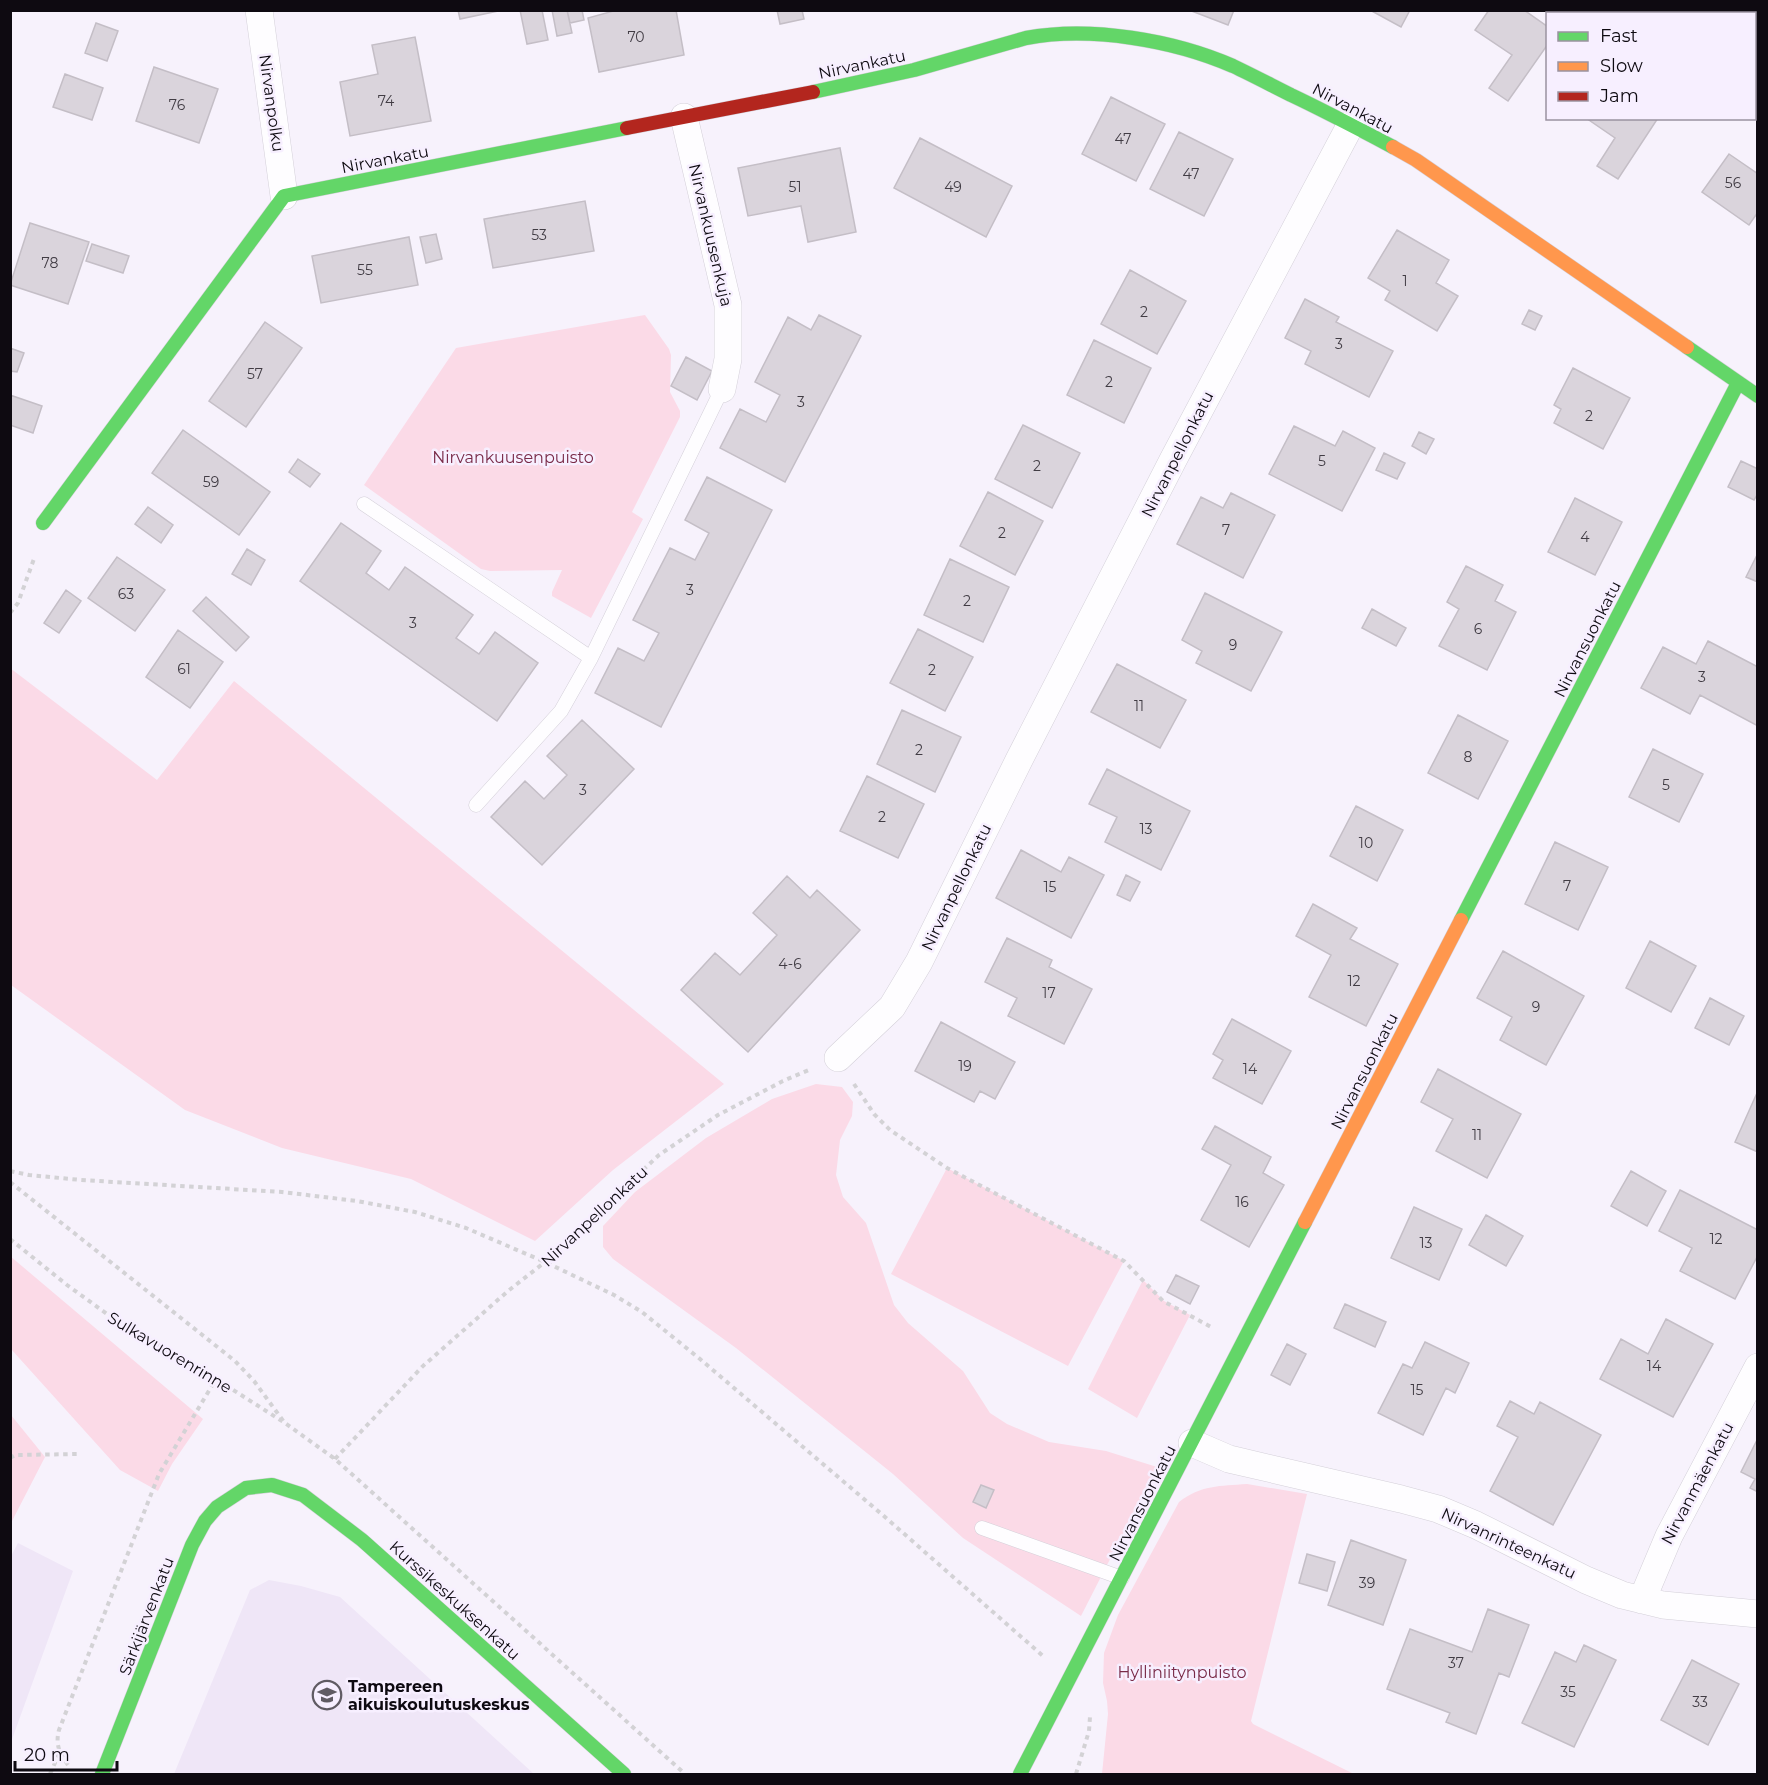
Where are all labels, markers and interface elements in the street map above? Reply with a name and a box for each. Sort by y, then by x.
legend [1546,12,1756,120]
text: Fast [1600,25,1638,47]
house number: 70 [627,28,645,46]
street label: Nirvankatu [817,46,907,83]
street label: Nirvanpolku [255,53,288,153]
text: Slow [1600,55,1643,77]
street label: Nirvankatu [1309,79,1396,138]
text: Jam [1599,85,1639,107]
house number: 74 [378,92,395,110]
house number: 76 [169,96,186,114]
house number: 47 [1115,130,1131,148]
street label: Nirvankatu [340,142,430,177]
street label: Nirvankuusenkuja [685,162,736,308]
house number: 47 [1183,165,1199,183]
house number: 56 [1725,174,1742,192]
house number: 51 [789,178,801,196]
house number: 49 [944,178,962,196]
house number: 53 [531,226,547,244]
house number: 78 [42,254,59,272]
house number: 55 [357,261,373,279]
house number: 1 [1402,272,1408,290]
house number: 2 [1140,303,1148,321]
house number: 3 [1335,335,1343,353]
house number: 57 [247,365,263,383]
house number: 2 [1105,373,1113,391]
street label: Nirvanpellonkatu [1138,388,1217,520]
house number: 3 [797,393,805,411]
house number: 2 [1585,407,1593,425]
park label: Nirvankuusenpuisto [432,448,594,467]
house number: 5 [1318,452,1326,470]
house number: 2 [1033,457,1041,475]
house number: 59 [203,473,219,491]
house number: 7 [1222,521,1230,539]
house number: 2 [998,524,1006,542]
house number: 4 [1580,528,1590,546]
street label: Nirvansuonkatu [1550,578,1625,701]
house number: 3 [686,581,694,599]
house number: 63 [118,585,134,603]
house number: 2 [963,592,971,610]
house number: 3 [409,614,417,632]
house number: 6 [1474,620,1483,638]
house number: 9 [1229,636,1237,654]
house number: 61 [177,660,191,678]
house number: 2 [928,661,936,679]
house number: 3 [1698,668,1706,686]
house number: 11 [1134,697,1144,715]
house number: 2 [915,741,923,759]
house number: 8 [1464,748,1473,766]
house number: 5 [1662,776,1670,794]
house number: 3 [579,781,587,799]
house number: 2 [878,808,886,826]
house number: 13 [1140,820,1153,838]
street label: Nirvanpellonkatu [918,821,995,954]
house number: 10 [1359,834,1373,852]
house number: 7 [1563,877,1571,895]
house number: 15 [1044,878,1057,896]
house number: 4-6 [778,955,802,973]
house number: 12 [1347,972,1361,990]
house number: 17 [1042,984,1056,1002]
house number: 9 [1532,998,1540,1016]
street label: Nirvansuonkatu [1327,1010,1402,1133]
house number: 19 [958,1057,972,1075]
house number: 14 [1243,1060,1258,1078]
house number: 11 [1472,1126,1482,1144]
street label: Nirvanpellonkatu [537,1162,652,1271]
house number: 16 [1235,1193,1249,1211]
house number: 12 [1709,1230,1723,1248]
house number: 13 [1420,1234,1433,1252]
street label: Sulkavuorenrinne [104,1308,235,1397]
house number: 14 [1647,1357,1662,1375]
house number: 15 [1411,1381,1424,1399]
street label: Nirvanmäenkatu [1657,1419,1738,1548]
street label: Nirvansuonkatu [1105,1442,1180,1565]
street label: Nirvanrinteenkatu [1438,1504,1579,1583]
street label: Kurssikeskuksenkatu [386,1537,524,1664]
street label: Särkijärvenkatu [115,1554,178,1678]
house number: 39 [1359,1574,1375,1592]
house number: 37 [1448,1654,1464,1672]
park label: Hylliniitynpuisto [1117,1663,1247,1682]
place label: Tampereen aikuiskoulutuskeskus [348,1677,530,1714]
school or university icon: Tampereen aikuiskoulutuskeskus [311,1679,343,1711]
house number: 35 [1560,1683,1576,1701]
house number: 33 [1692,1693,1708,1711]
scale bar [15,1734,117,1772]
text: 20 m [24,1744,70,1766]

